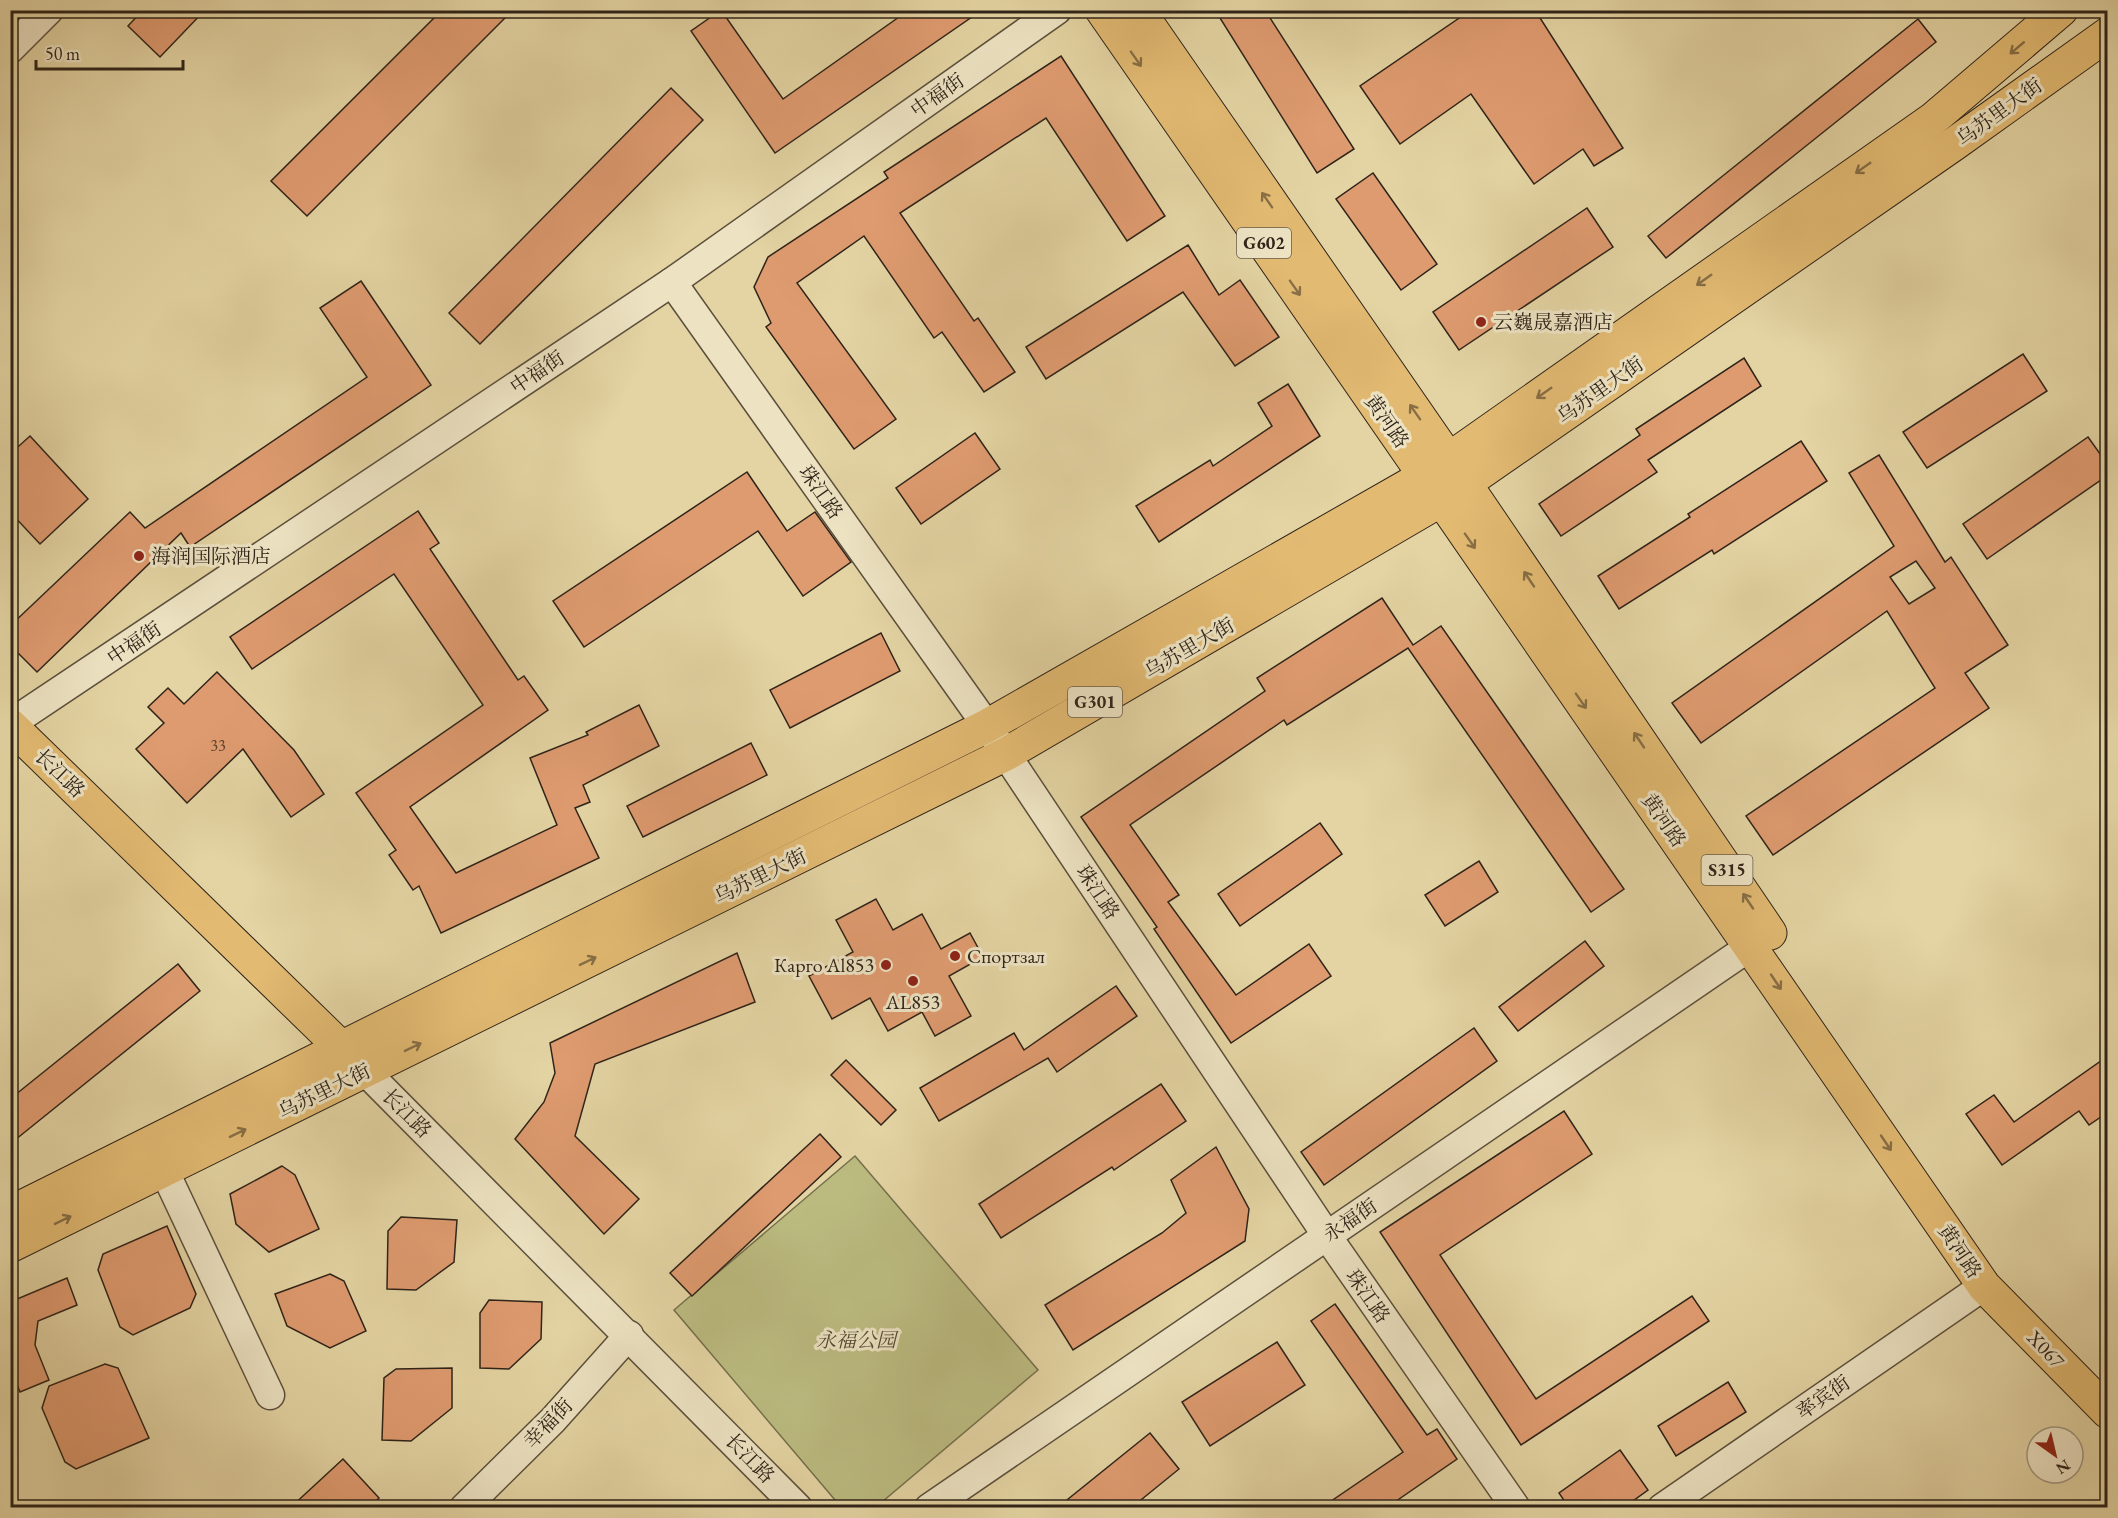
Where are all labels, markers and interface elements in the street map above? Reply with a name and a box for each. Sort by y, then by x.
scale bar [36,33,183,71]
text: 50 m [45,42,80,65]
one-way arrow [2009,42,2025,55]
one-way arrow [1130,50,1142,66]
street label: 中福街 [905,67,969,123]
street label: 乌苏里大街 [1951,72,2047,152]
one-way arrow [1856,162,1872,174]
one-way arrow [1261,193,1273,209]
road number: G602 [1237,228,1291,258]
one-way arrow [1696,274,1712,286]
one-way arrow [1289,279,1301,295]
place label: 云巍晟嘉酒店 [1493,309,1613,335]
marker: 云巍晟嘉酒店 [1474,315,1488,329]
street label: 中福街 [505,344,569,400]
street label: 乌苏里大街 [1552,351,1648,429]
one-way arrow [1537,387,1553,399]
street label: 黄河路 [1359,389,1415,453]
one-way arrow [1409,404,1421,421]
street label: 珠江路 [793,460,849,524]
one-way arrow [1464,532,1476,549]
place label: 海润国际酒店 [151,543,271,569]
marker: 海润国际酒店 [132,549,146,563]
one-way arrow [1523,571,1535,588]
street label: 乌苏里大街 [1139,612,1239,684]
street label: 中福街 [102,615,166,671]
road number: G301 [1068,687,1122,717]
one-way arrow [1575,693,1587,709]
one-way arrow [1632,732,1644,749]
house number: 33 [210,735,226,756]
street label: 长江路 [29,743,91,803]
street label: 黄河路 [1636,788,1692,852]
street label: 乌苏里大街 [709,842,811,910]
road number: S315 [1702,855,1752,885]
street label: 珠江路 [1070,860,1126,924]
one-way arrow [1742,893,1754,910]
place label: Спортзал [967,943,1045,969]
marker: Спортзал [948,949,962,963]
place label: Карго Al853 [774,952,874,978]
one-way arrow [578,955,596,966]
marker: Карго Al853 [879,958,893,972]
marker: AL853 [906,974,920,988]
one-way arrow [1770,974,1782,990]
place label: AL853 [885,989,940,1015]
one-way arrow [403,1041,421,1053]
street label: 乌苏里大街 [273,1057,375,1125]
street label: 长江路 [377,1083,437,1143]
one-way arrow [228,1127,246,1139]
one-way arrow [1880,1135,1892,1151]
street label: 永福街 [1318,1192,1382,1248]
one-way arrow [54,1213,72,1225]
street label: 黄河路 [1932,1219,1988,1283]
street label: 珠江路 [1340,1264,1396,1328]
street label: X067 [2021,1324,2071,1374]
park label: 永福公园 [816,1327,899,1353]
street label: 率宾街 [1791,1369,1855,1425]
street label: 幸福街 [518,1392,578,1454]
north arrow [2025,1425,2085,1485]
street label: 长江路 [720,1427,780,1489]
text: N [2052,1455,2074,1479]

